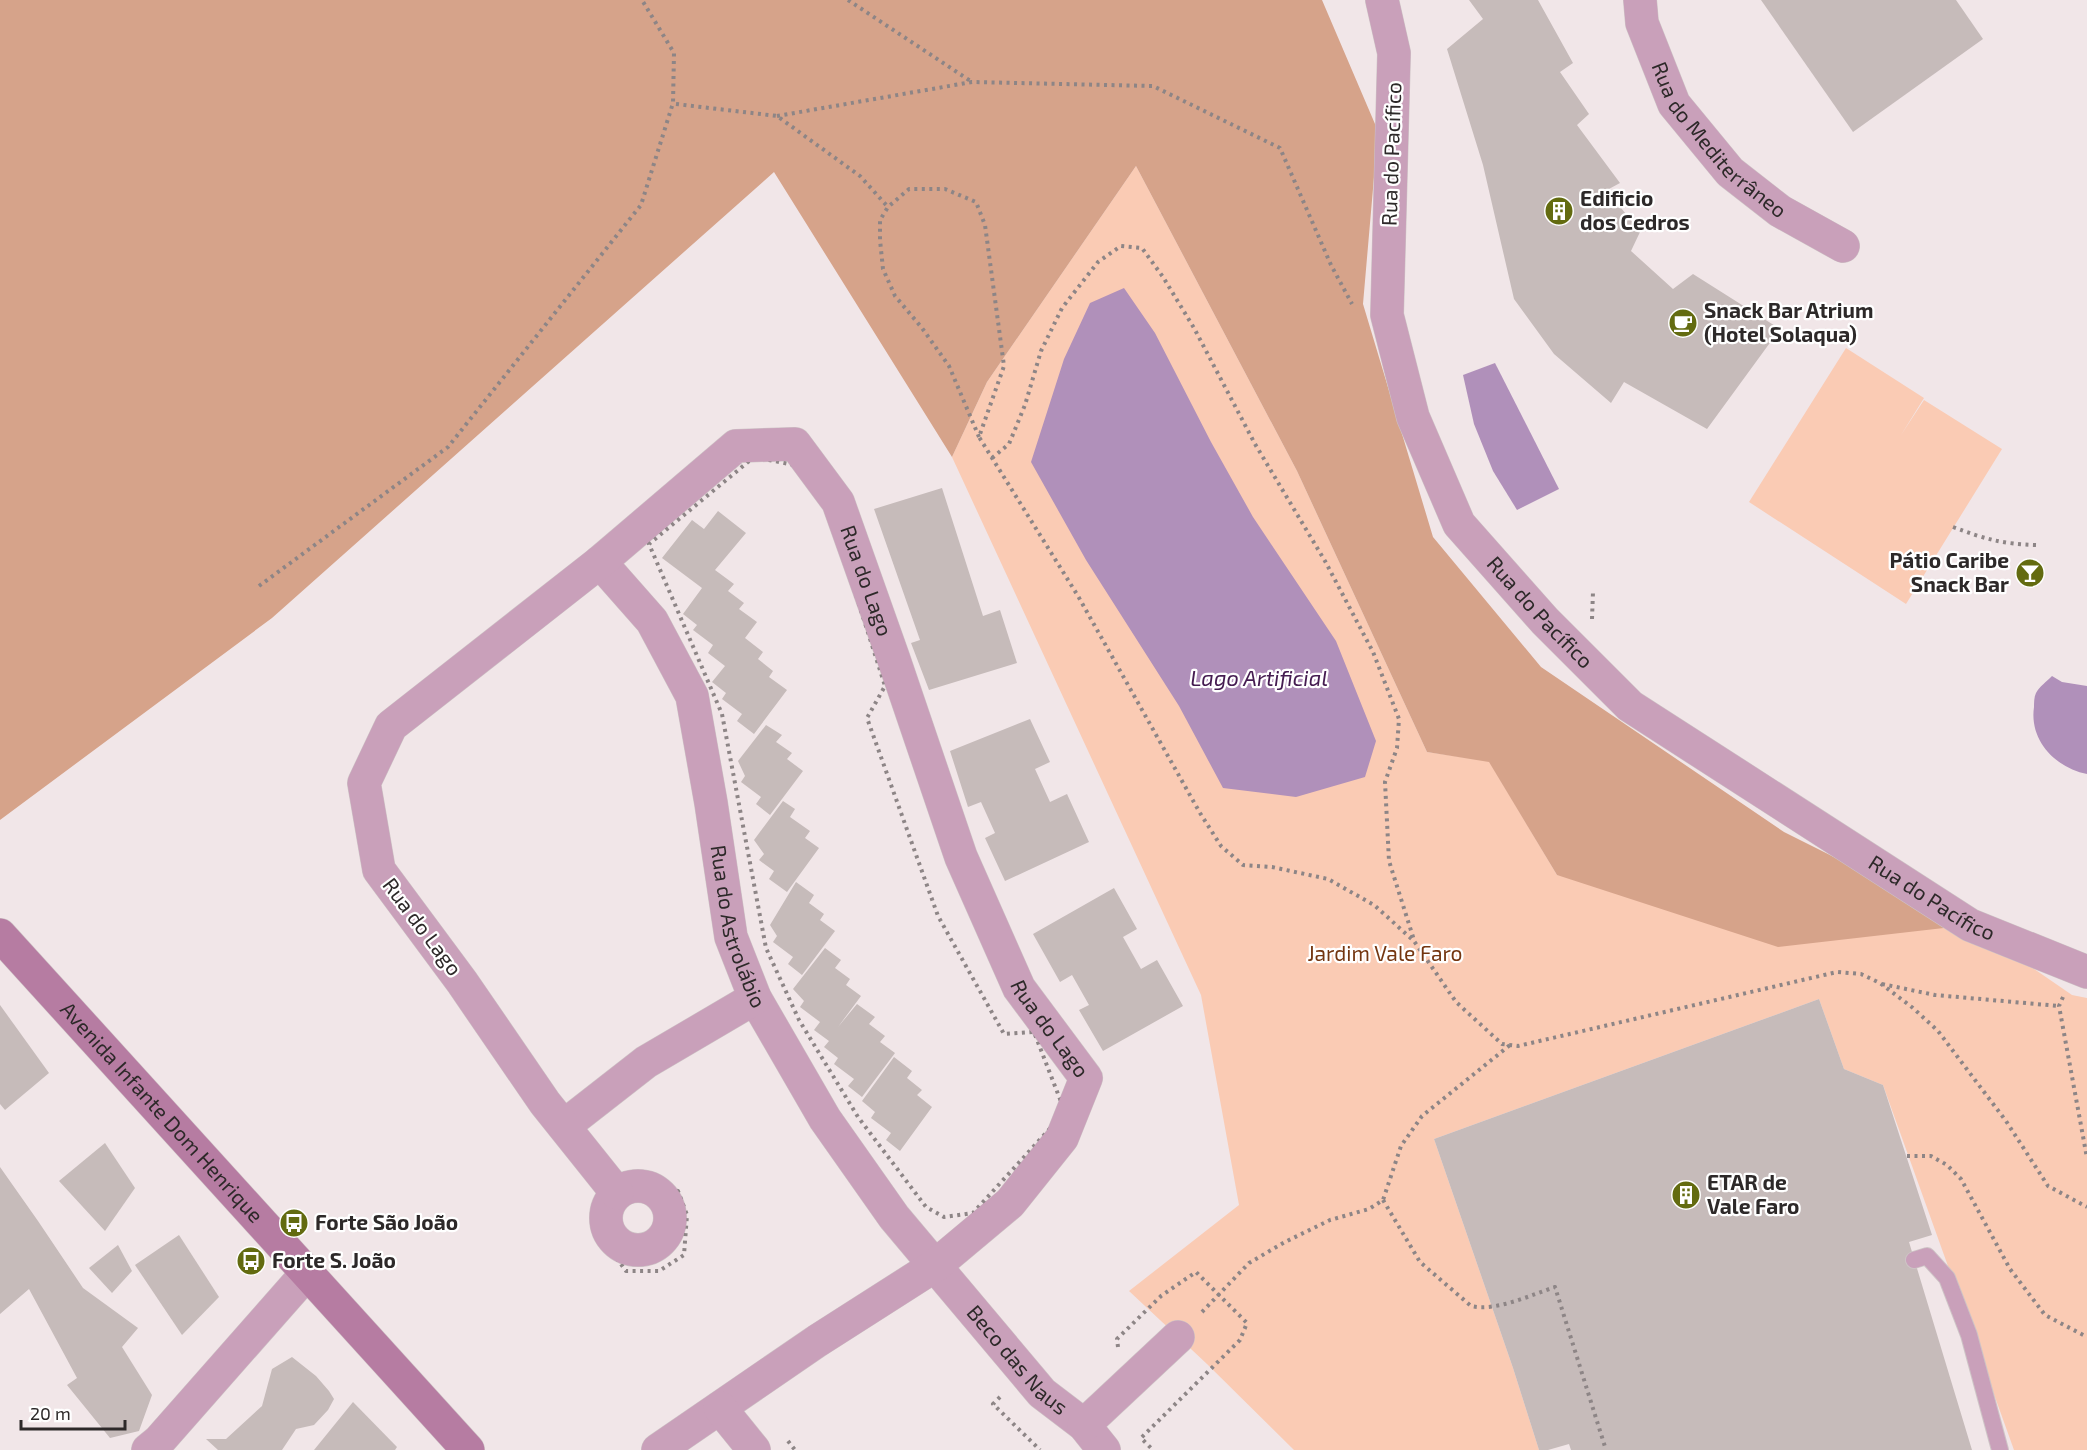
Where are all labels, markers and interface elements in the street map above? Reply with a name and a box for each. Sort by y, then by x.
street label: Rua do Mediterrâneo [1648,58,1792,222]
street label: Rua do Pacífico [1375,82,1406,226]
place label: Edificio dos Cedros [1580,185,1690,234]
building icon: Edificio dos Cedros [1543,195,1575,227]
place label: Snack Bar Atrium (Hotel Solaqua) [1704,297,1874,346]
cafe icon: Snack Bar Atrium (Hotel Solaqua) [1667,307,1699,339]
street label: Rua do Lago [836,522,899,639]
place label: Pátio Caribe Snack Bar [1889,547,2009,596]
street label: Rua do Pacífico [1483,551,1599,673]
bar icon: Pátio Caribe Snack Bar [2014,557,2046,589]
water label: Lago Artificial [1190,664,1328,690]
street label: Rua do Astrolábio [706,843,772,1012]
street label: Rua do Pacífico [1864,849,1999,945]
street label: Rua do Lago [378,872,468,980]
park label: Jardim Vale Faro [1307,940,1463,965]
street label: Rua do Lago [1006,976,1095,1082]
street label: Avenida Infante Dom Henrique [56,996,269,1227]
place label: ETAR de Vale Faro [1707,1169,1800,1218]
building icon: ETAR de Vale Faro [1670,1179,1702,1211]
bus stop icon: Forte São João [278,1207,310,1239]
place label: Forte São João [315,1209,458,1234]
bus stop icon: Forte S. João [235,1245,267,1277]
place label: Forte S. João [272,1247,396,1272]
street label: Beco das Naus [962,1299,1073,1419]
scale bar [21,1393,124,1431]
text: 20 m [30,1402,71,1424]

